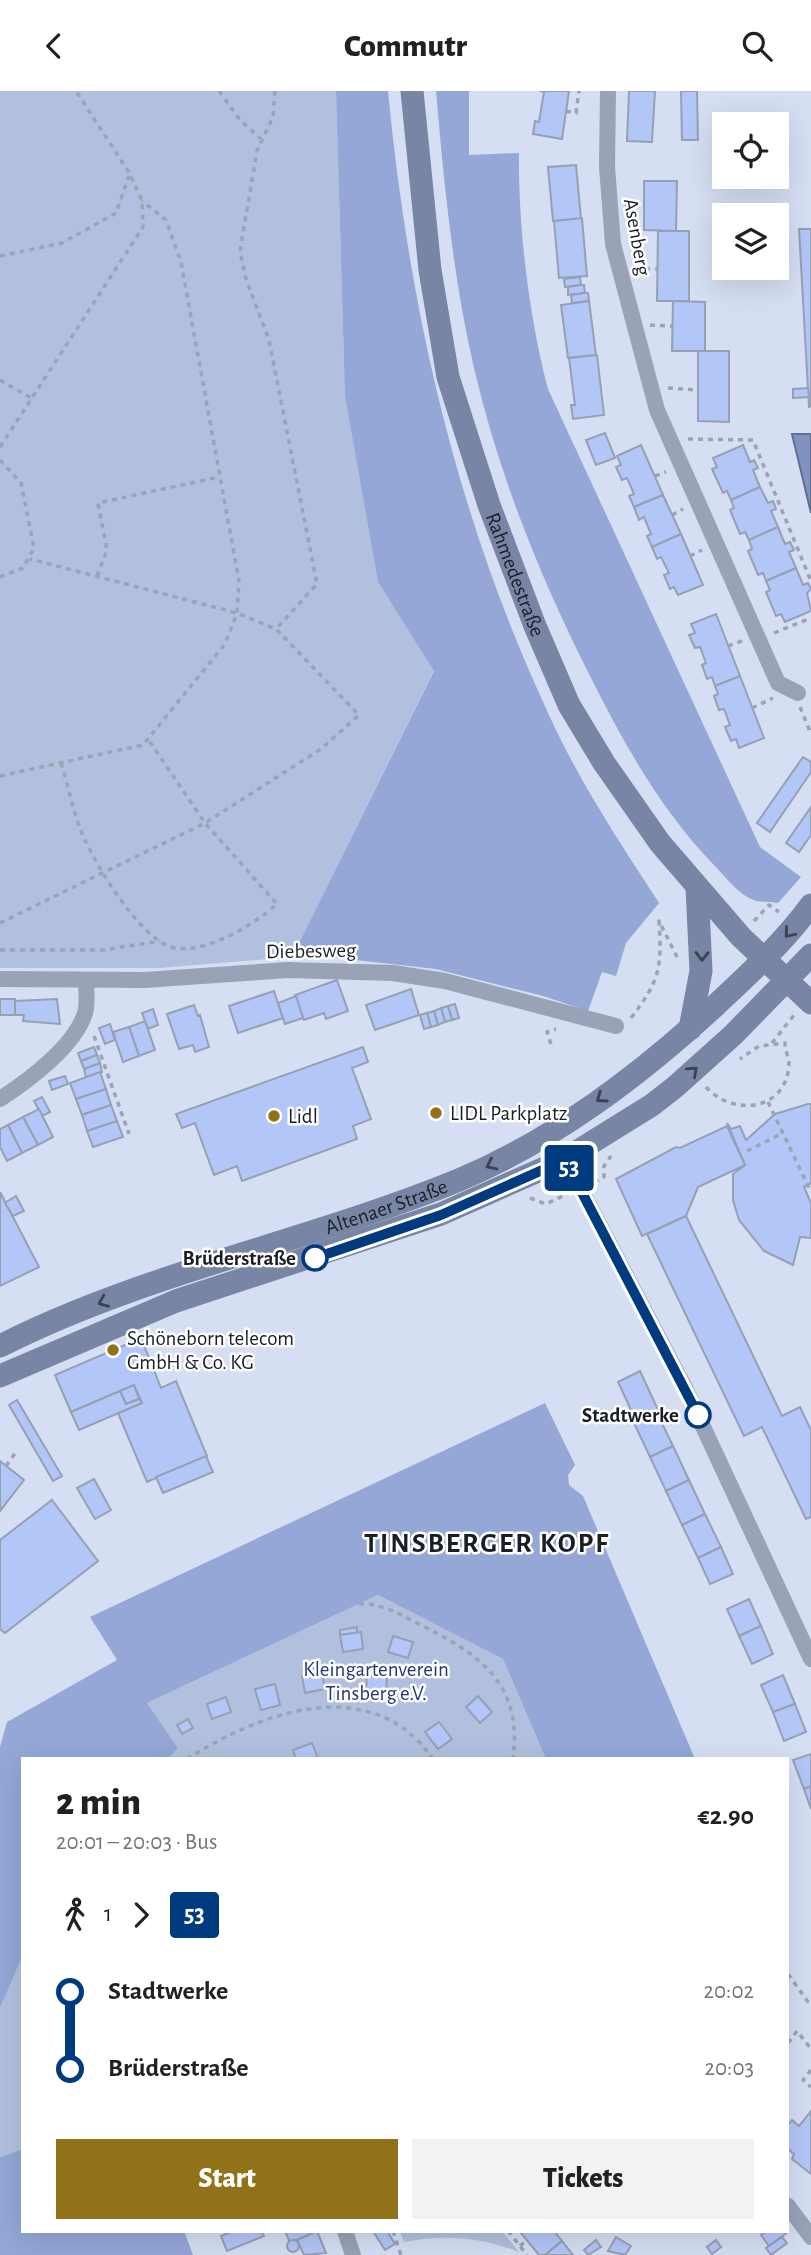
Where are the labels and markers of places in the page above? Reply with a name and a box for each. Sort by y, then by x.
place label: LIDL Parkplatz [450,1103,567,1124]
marker: LIDL Parkplatz [428,1105,444,1121]
place label: Lidl [288,1106,318,1127]
marker: Lidl [266,1108,282,1124]
marker: Brüderstraße [302,1245,328,1271]
place label: Brüderstraße [183,1248,296,1269]
place label: Schöneborn telecom GmbH & Co. KG [127,1328,294,1373]
marker: Schöneborn telecom GmbH & Co. KG [105,1342,121,1358]
marker: Stadtwerke [685,1402,711,1428]
place label: Stadtwerke [582,1405,679,1426]

